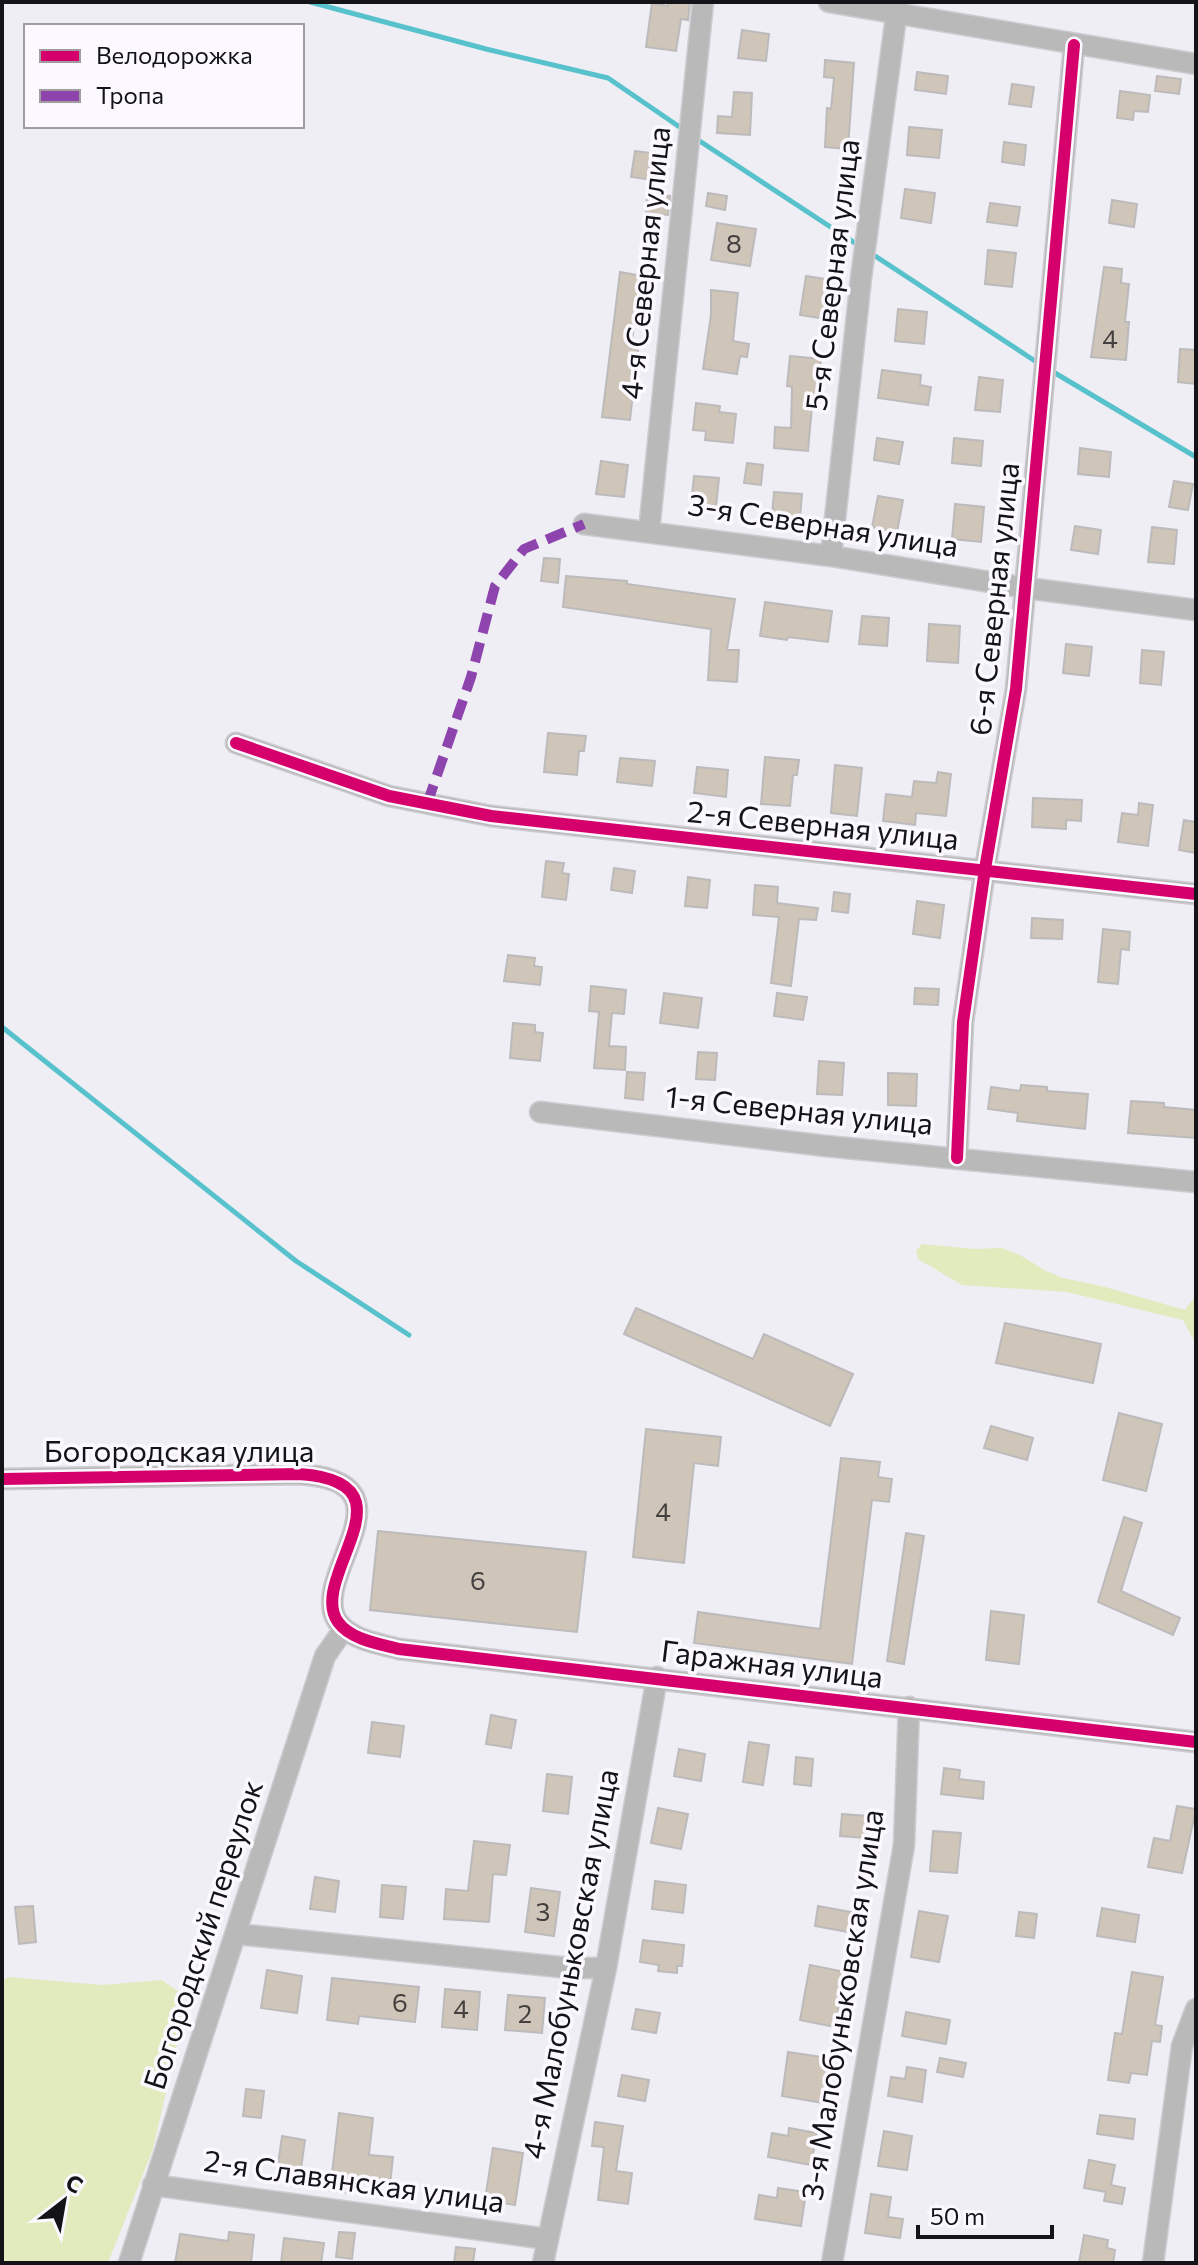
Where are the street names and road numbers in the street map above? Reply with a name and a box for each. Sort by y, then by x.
street label: 4-я Северная улица [611,125,676,401]
street label: 5-я Северная улица [796,137,866,413]
street label: 6-я Северная улица [960,460,1025,737]
street label: 3-я Северная улица [686,484,961,563]
street label: 2-я Северная улица [686,791,961,856]
street label: 1-я Северная улица [664,1076,935,1141]
street label: Богородская улица [44,1431,314,1468]
street label: Гаражная улица [659,1631,885,1694]
street label: 4-я Малобуньковская улица [513,1765,625,2162]
street label: Богородский переулок [134,1775,269,2094]
street label: 3-я Малобуньковская улица [791,1806,890,2203]
street label: 2-я Славянская улица [202,2140,507,2219]

